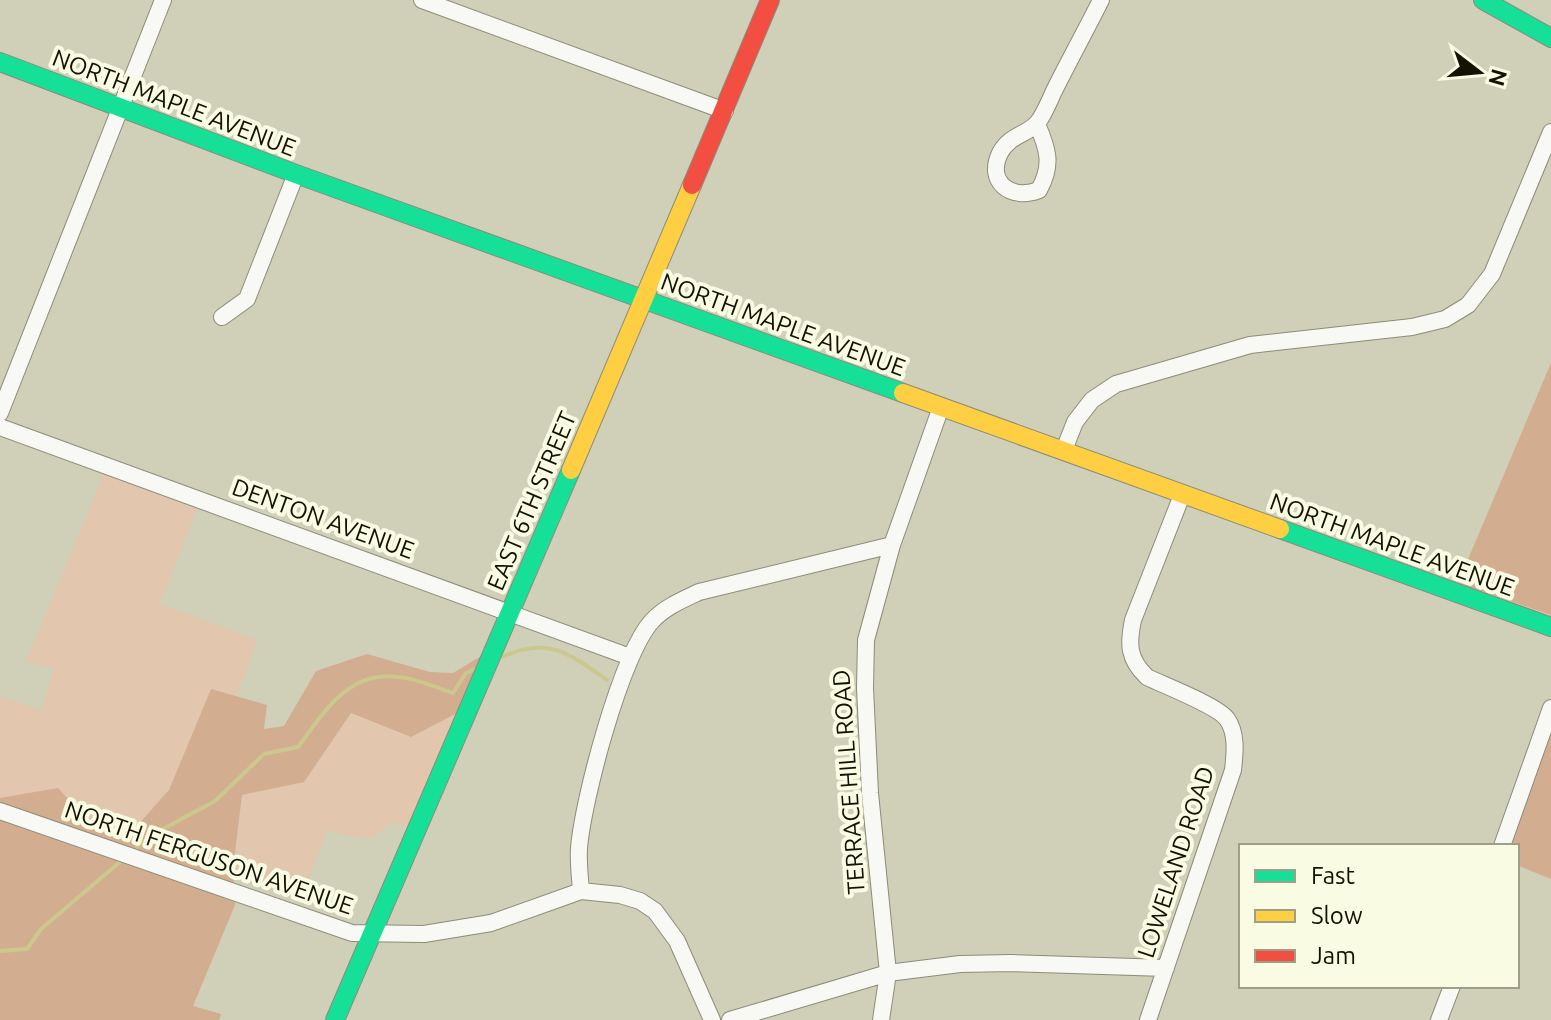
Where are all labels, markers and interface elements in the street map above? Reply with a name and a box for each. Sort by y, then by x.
north arrow [1439,32,1519,112]
street label: NORTH MAPLE AVENUE [49,44,300,161]
text: N [1484,66,1513,89]
street label: NORTH MAPLE AVENUE [657,268,909,381]
street label: EAST 6TH STREET [482,407,581,594]
street label: DENTON AVENUE [228,473,418,564]
street label: NORTH MAPLE AVENUE [1266,488,1518,601]
street label: TERRACE HILL ROAD [827,669,870,895]
street label: LOWELAND ROAD [1132,763,1219,961]
street label: NORTH FERGUSON AVENUE [61,795,357,920]
legend [1239,844,1519,988]
text: Fast [1311,862,1355,889]
text: Slow [1311,902,1363,929]
text: Jam [1311,942,1356,969]

